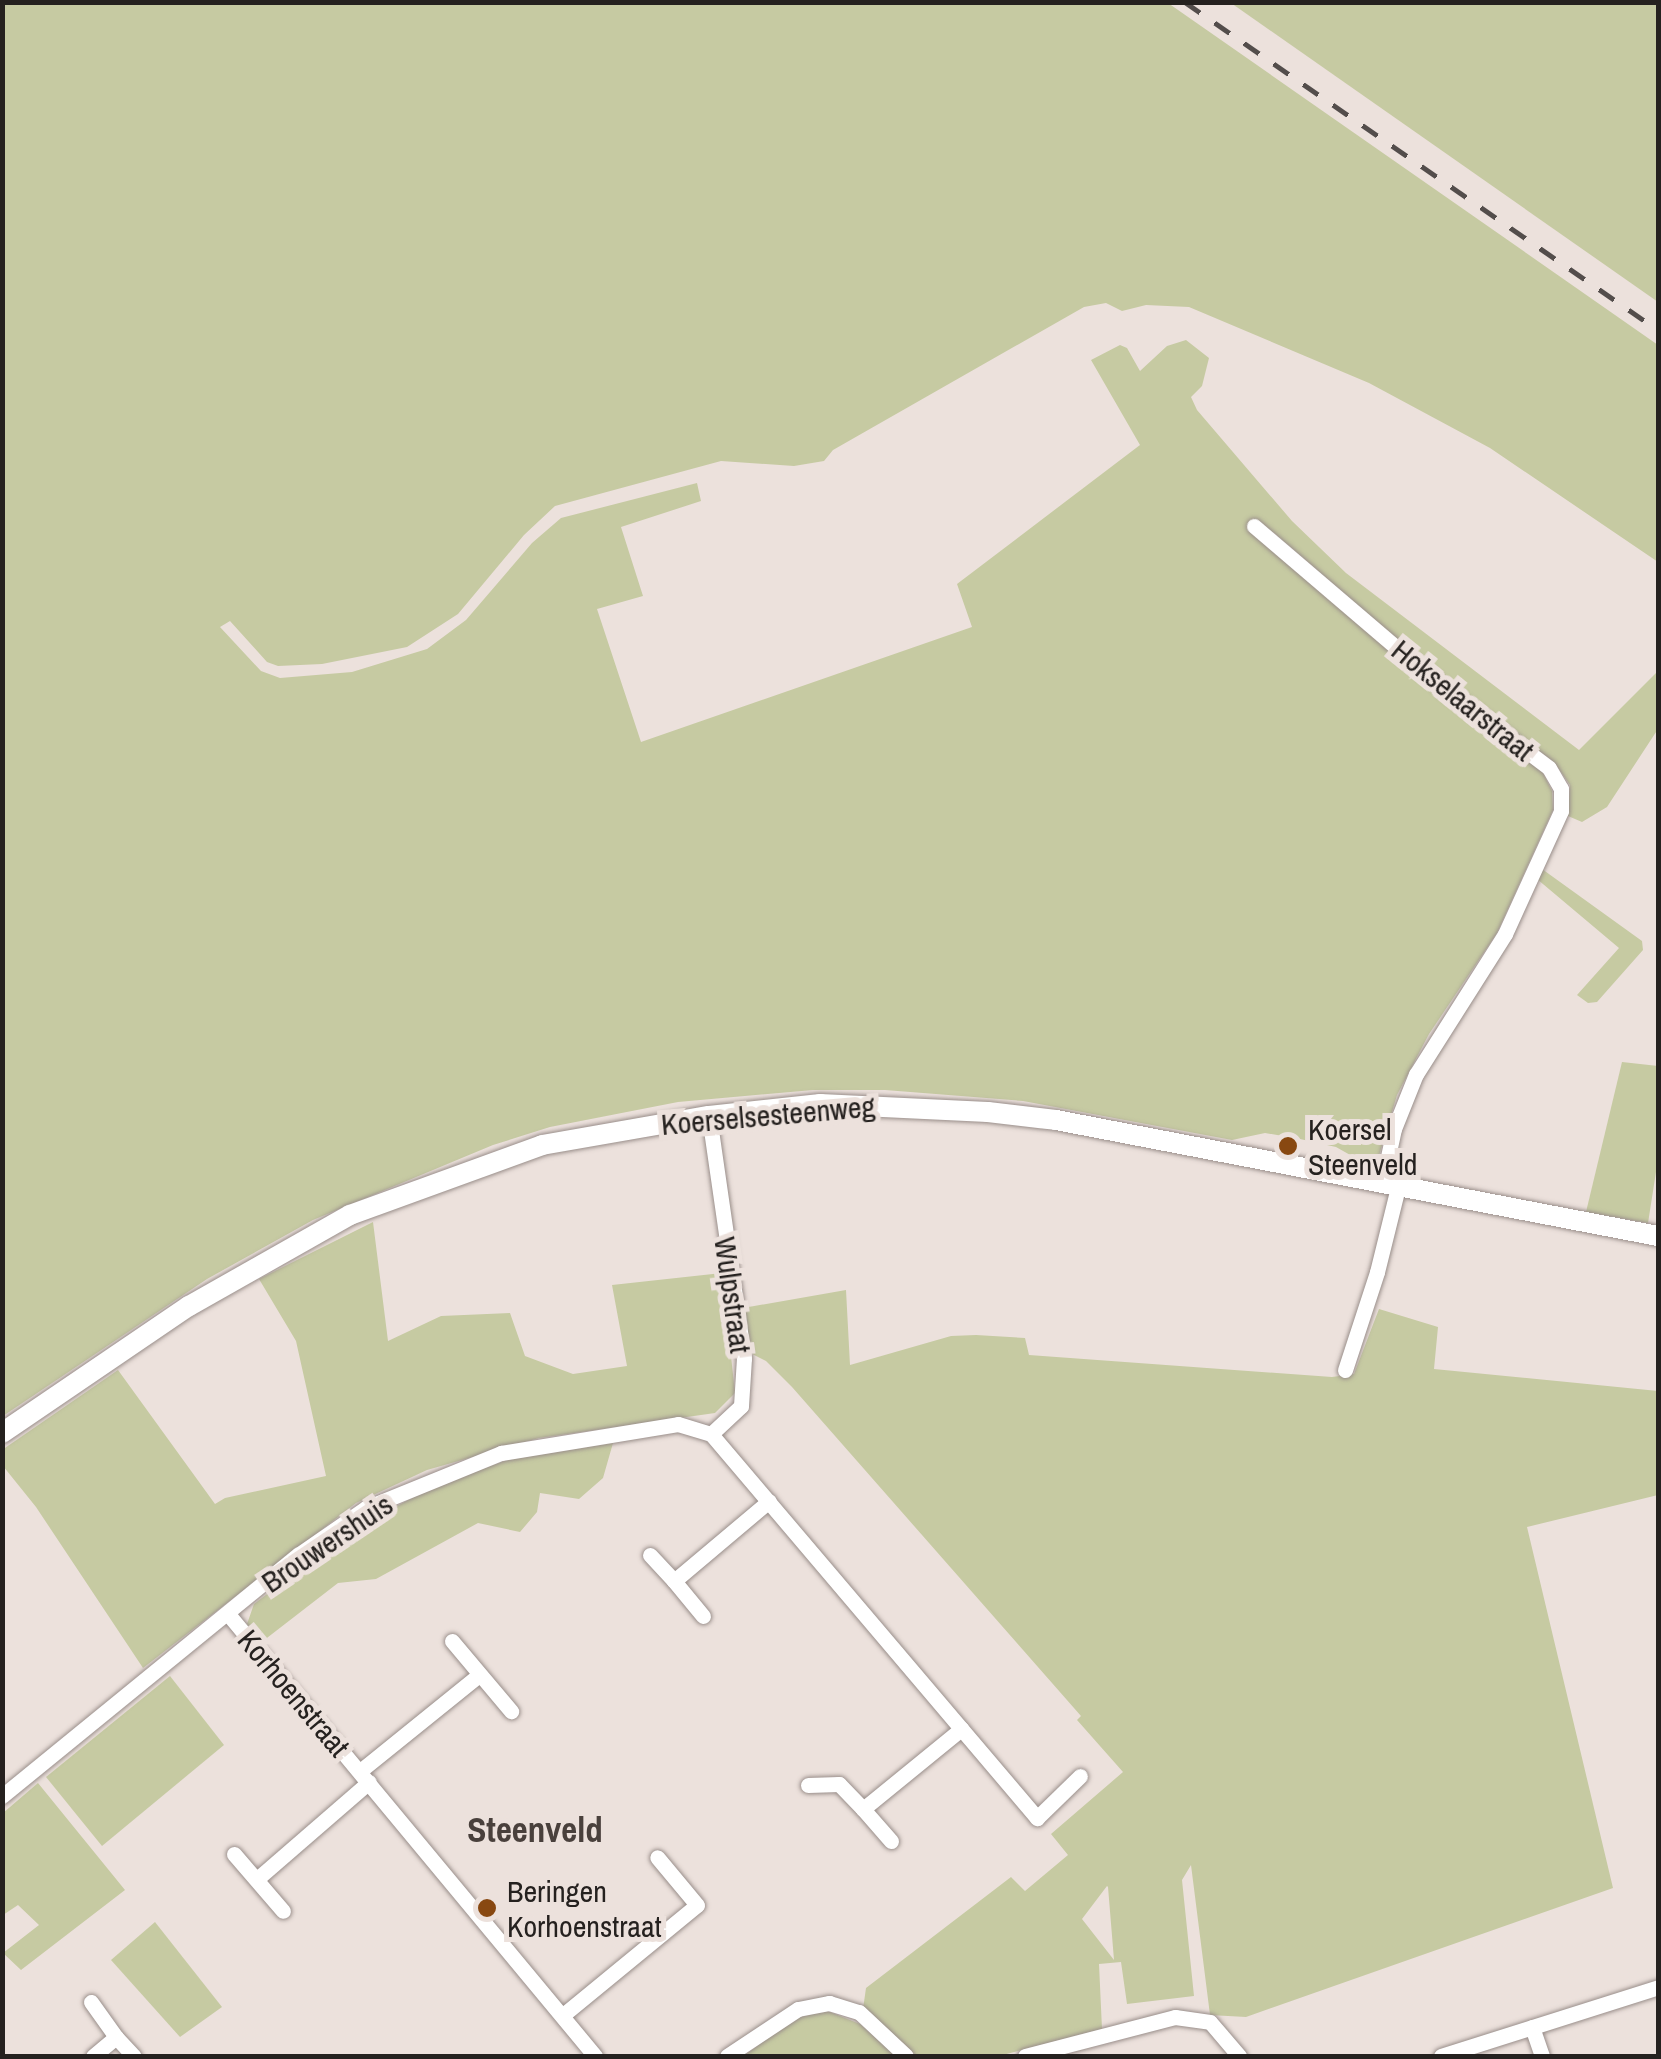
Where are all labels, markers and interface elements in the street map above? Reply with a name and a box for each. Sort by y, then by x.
street label: Hokselaarstraat [1385,632,1541,768]
street label: Koerselsesteenweg [659,1088,877,1142]
place label: Koersel Steenveld [1308,1111,1417,1182]
marker: Koersel Steenveld [1277,1135,1299,1157]
street label: Wulpstraat [707,1234,759,1356]
street label: Brouwershuis [255,1486,399,1600]
street label: Korhoenstraat [231,1622,357,1764]
district label: Steenveld [467,1809,603,1851]
place label: Beringen Korhoenstraat [507,1873,662,1944]
marker: Beringen Korhoenstraat [476,1897,498,1919]

